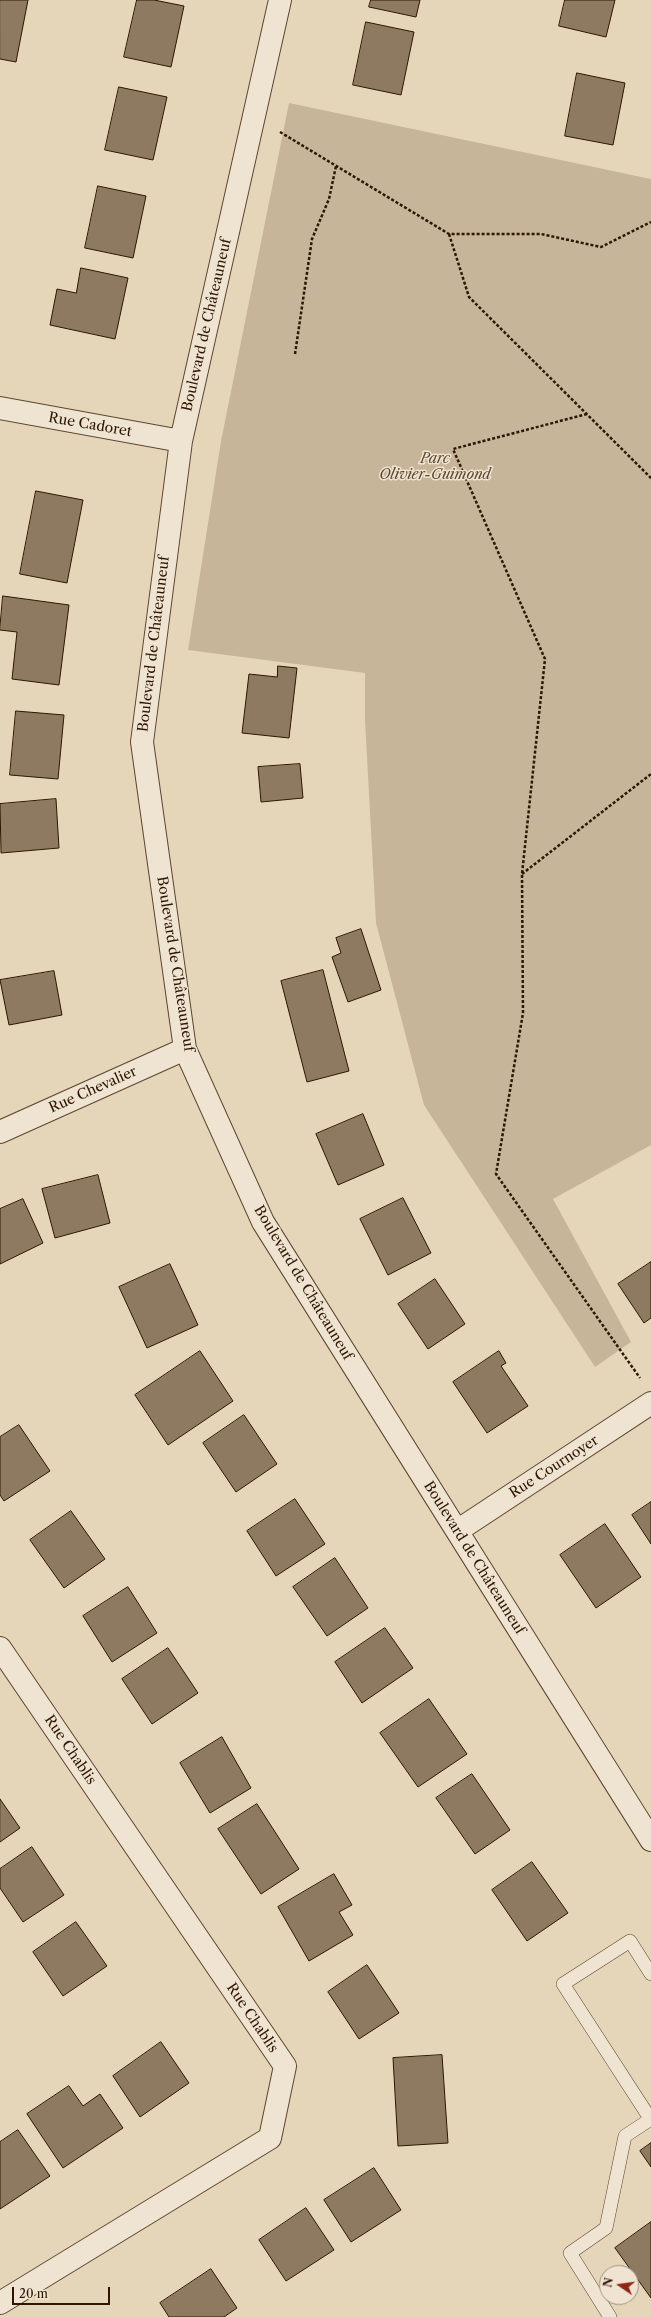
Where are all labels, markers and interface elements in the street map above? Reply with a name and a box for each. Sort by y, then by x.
street label: Boulevard de Châteauneuf [179,237,235,413]
street label: Rue Cadoret [47,409,133,441]
park label: Parc Olivier-Guimond [379,451,491,484]
street label: Boulevard de Châteauneuf [135,555,173,733]
street label: Boulevard de Châteauneuf [153,875,197,1053]
street label: Rue Chevalier [47,1063,139,1117]
street label: Boulevard de Châteauneuf [250,1203,356,1363]
street label: Rue Cournoyer [506,1432,602,1502]
street label: Boulevard de Châteauneuf [420,1478,528,1638]
street label: Rue Chablis [41,1712,99,1788]
street label: Rue Chablis [223,1980,281,2056]
north arrow [599,2265,639,2305]
text: N [600,2276,616,2289]
scale bar [14,2279,112,2305]
text: 20 m [19,2286,48,2301]

